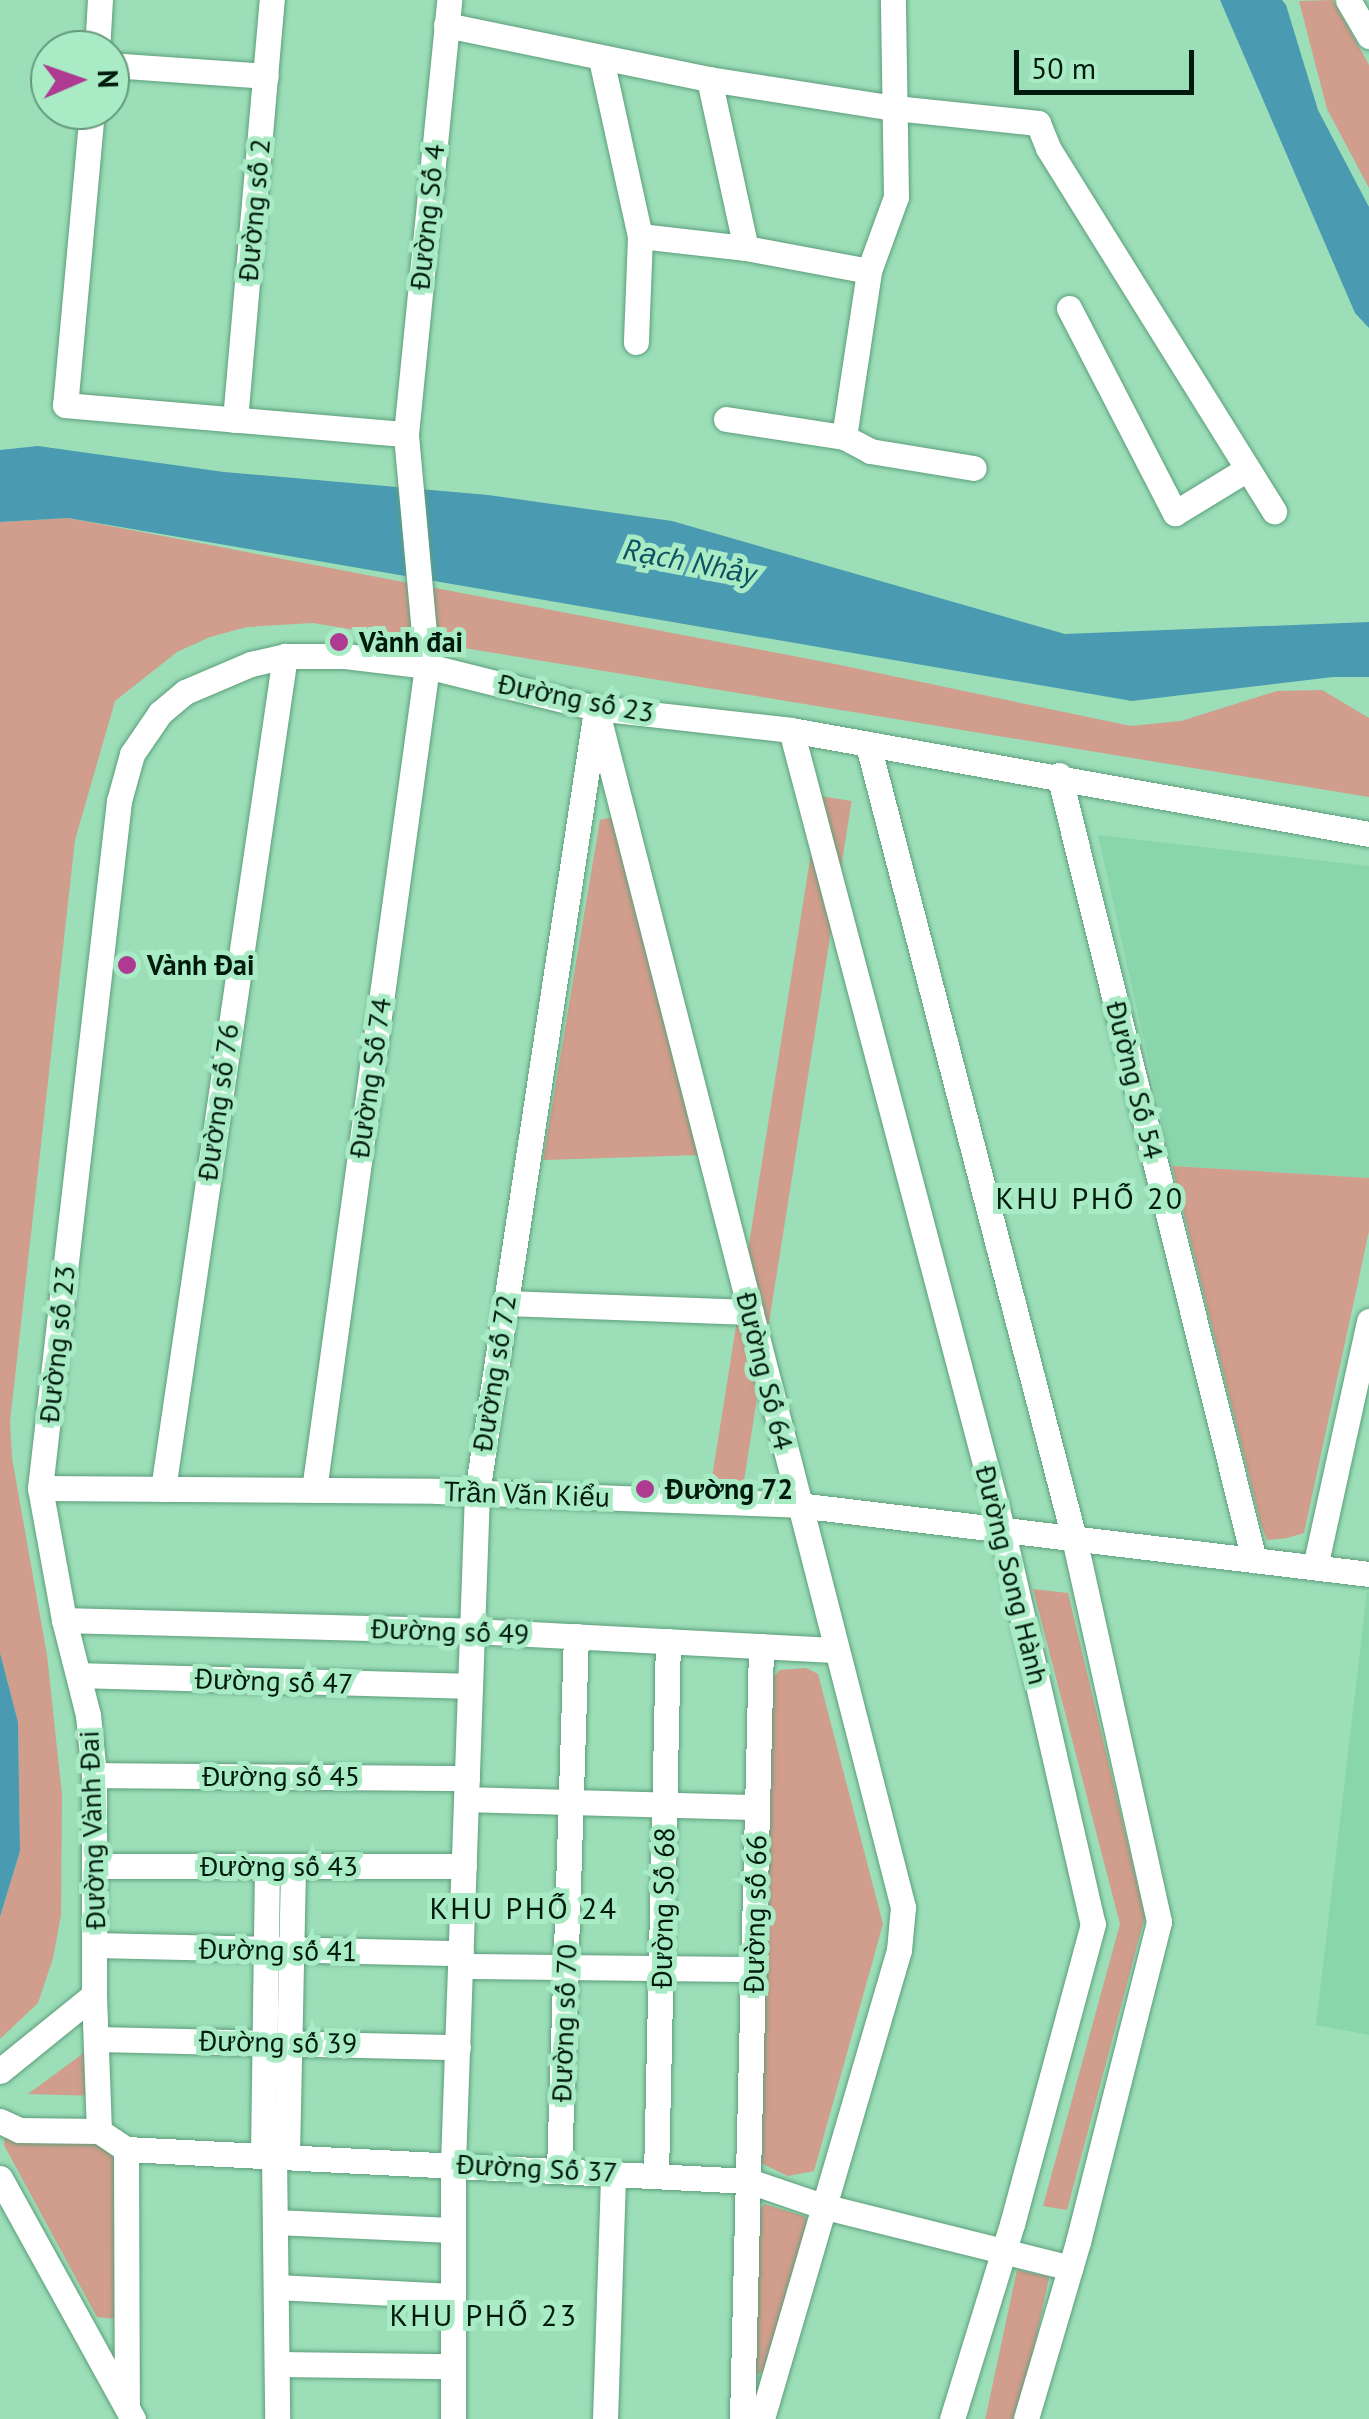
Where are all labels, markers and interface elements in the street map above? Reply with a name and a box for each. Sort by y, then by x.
north arrow [30,30,130,130]
scale bar [1019,30,1199,92]
text: 50 m [1031,48,1096,87]
text: N [90,69,127,89]
street label: Đường số 2 [231,137,277,283]
street label: Đường Số 4 [403,143,451,291]
water label: Rạch Nhảy [620,530,760,592]
place label: Vành đai [359,625,463,659]
marker: Vành đai [328,631,350,653]
street label: Đường số 23 [495,666,657,730]
place label: Vành Đai [147,948,254,982]
marker: Vành Đai [116,954,138,976]
street label: Đường Số 74 [342,996,398,1160]
street label: Đường Số 54 [1099,998,1171,1162]
street label: Đường số 76 [190,1021,246,1183]
district label: KHU PHỐ 20 [995,1180,1185,1216]
street label: Đường số 23 [32,1264,82,1424]
street label: Đường Số 64 [729,1289,801,1453]
street label: Đường số 72 [465,1292,523,1454]
street label: Đường Song Hành [969,1462,1055,1688]
place label: Đường 72 [665,1472,793,1506]
street label: Trần Văn Kiểu [443,1474,611,1514]
marker: Đường 72 [634,1478,656,1500]
street label: Đường số 49 [370,1611,530,1651]
street label: Đường số 47 [194,1661,354,1701]
street label: Đường Vành Đai [72,1730,112,1930]
street label: Đường số 45 [202,1759,360,1793]
street label: Đường Số 68 [645,1827,681,1989]
street label: Đường số 66 [737,1835,773,1993]
street label: Đường số 43 [200,1849,358,1883]
district label: KHU PHỐ 24 [429,1890,619,1926]
street label: Đường số 41 [199,1932,357,1968]
street label: Đường số 70 [544,1943,584,2103]
street label: Đường số 39 [199,2024,357,2060]
street label: Đường Số 37 [456,2147,618,2189]
district label: KHU PHỐ 23 [389,2297,579,2333]

